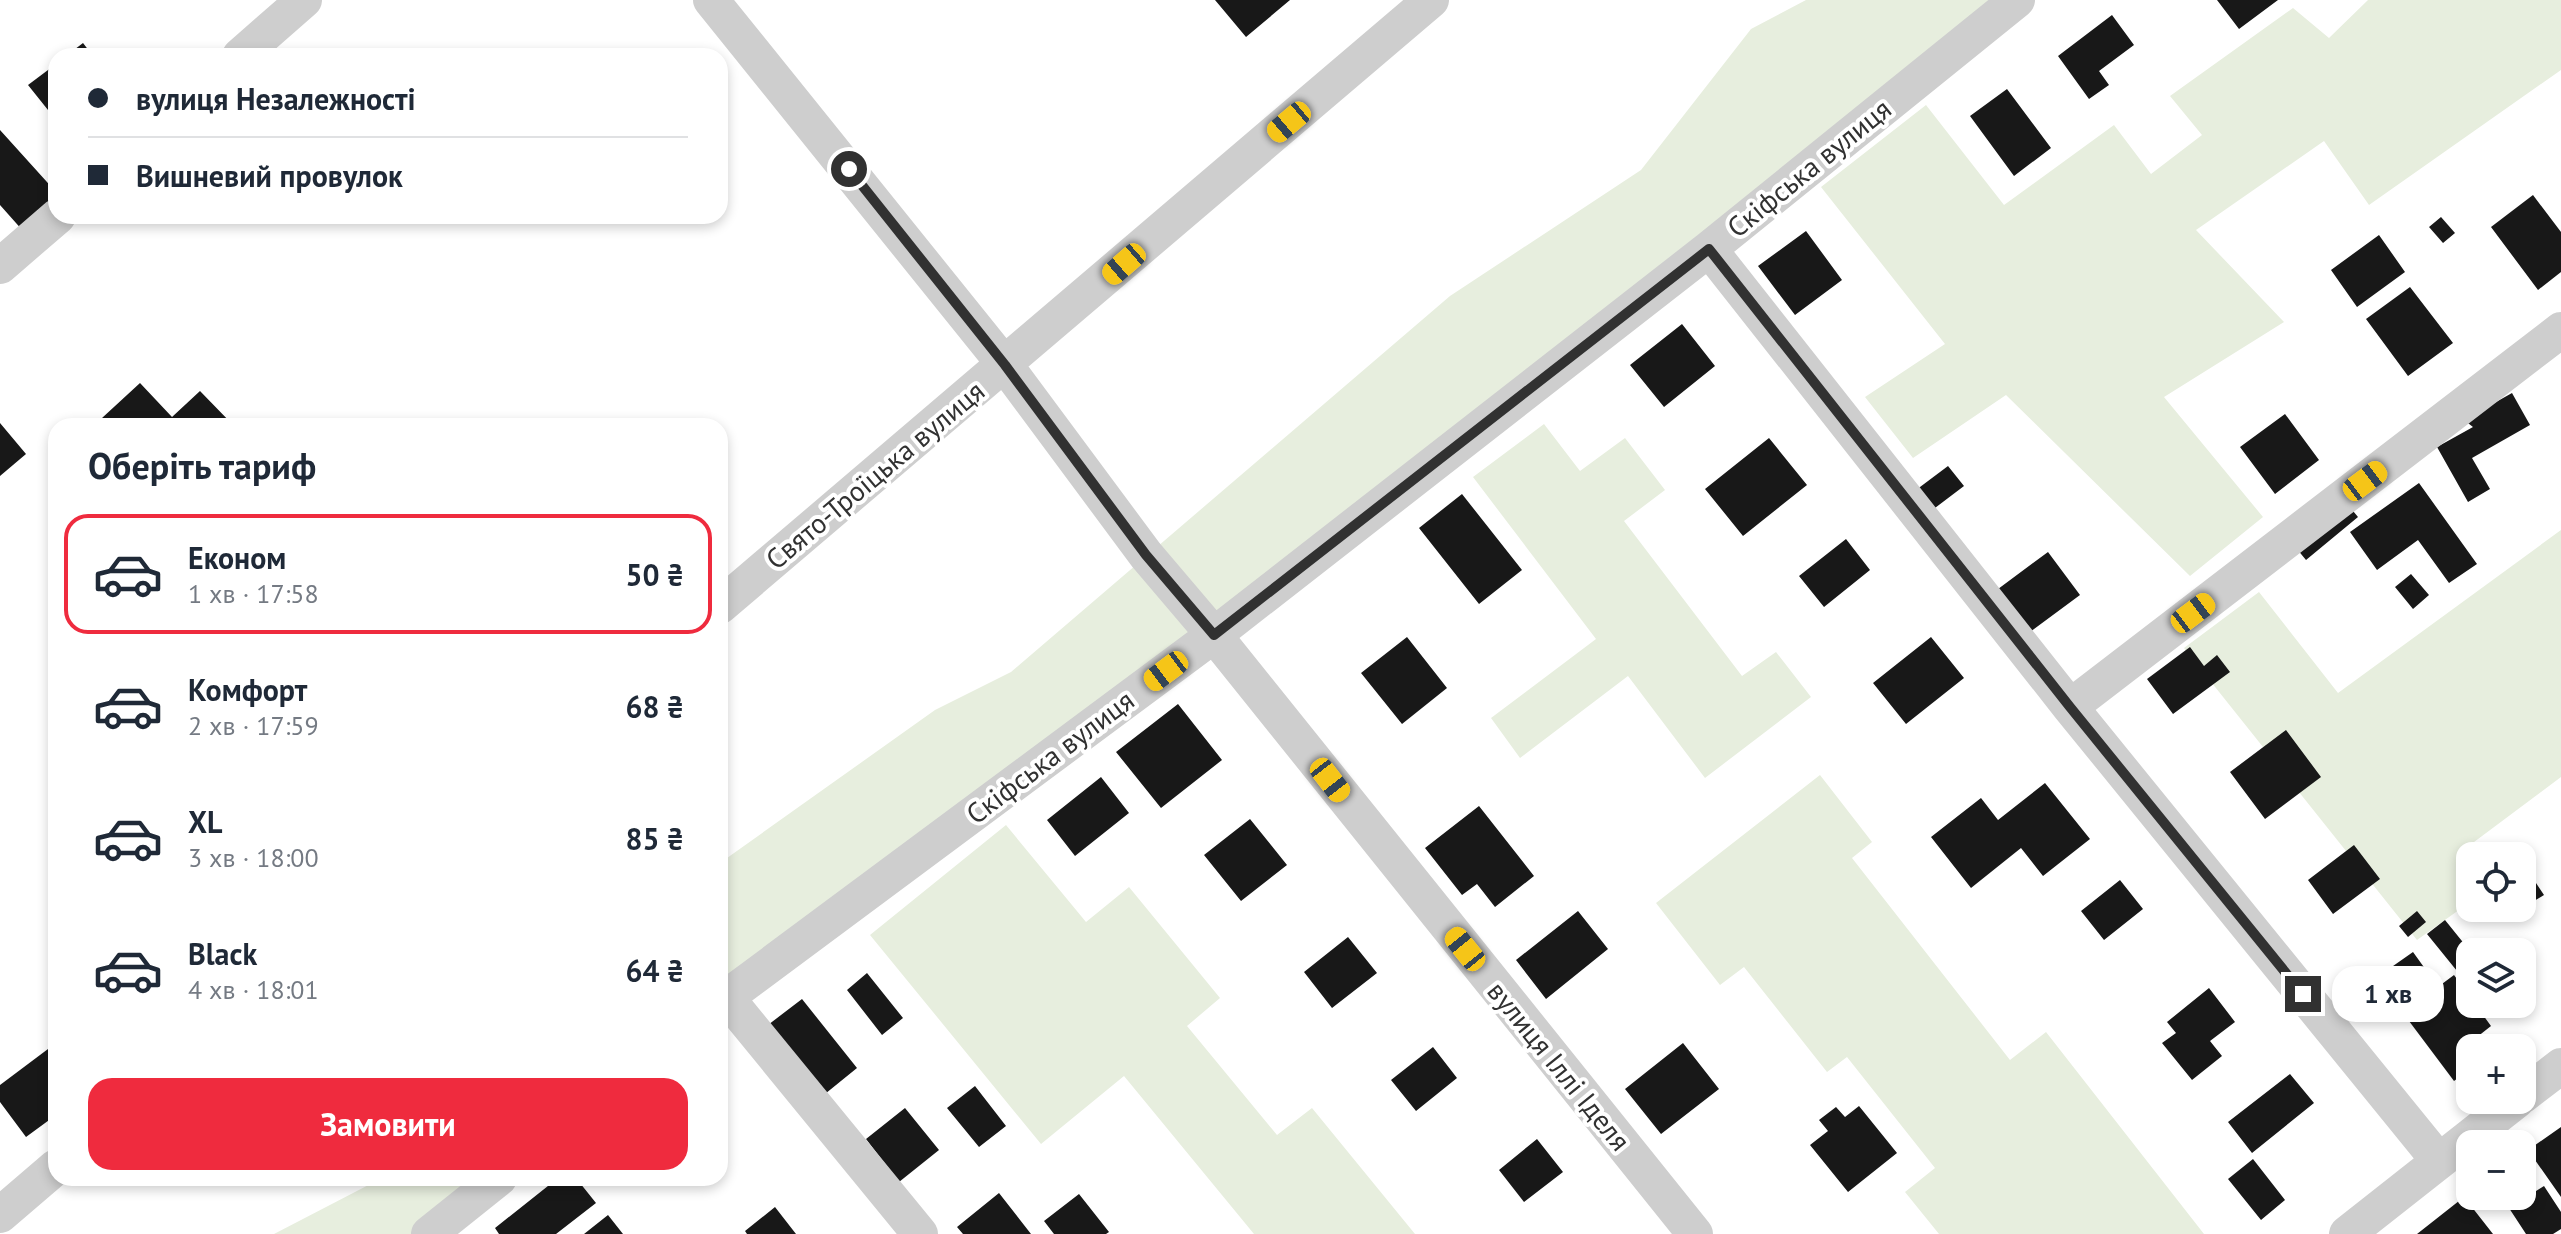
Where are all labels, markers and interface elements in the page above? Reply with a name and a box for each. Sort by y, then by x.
text: вулиця Незалежності [136,79,416,118]
street label: Скіфська вулиця [1719,90,1898,245]
car [1263,97,1315,147]
route start [831,151,867,187]
text: Вишневий провулок [136,156,403,195]
car [1098,239,1150,289]
street label: Свято-Троїцька вулиця [758,372,992,577]
text: Оберіть тариф [88,442,316,489]
car [2339,457,2391,505]
icon: car [92,538,164,610]
text: Економ [188,538,286,577]
text: 50 ₴ [625,555,684,594]
text: 1 хв · 17:58 [188,577,319,610]
car [2167,589,2219,637]
car [1140,647,1192,695]
icon: car [92,670,164,742]
text: Комфорт [188,670,307,709]
street label: Скіфська вулиця [958,681,1141,832]
text: 68 ₴ [625,687,684,726]
text: 2 хв · 17:59 [188,709,319,742]
car [1306,754,1354,806]
icon: car [92,802,164,874]
text: XL [188,802,222,841]
text: 85 ₴ [625,819,684,858]
text: 3 хв · 18:00 [188,841,319,874]
map controls [2456,842,2536,1210]
button: locate [2456,842,2536,922]
car [1441,923,1489,975]
icon: car [92,934,164,1006]
text: Black [188,934,257,973]
button: layers [2456,938,2536,1018]
text: 64 ₴ [625,951,684,990]
callout: 1 хв [2331,966,2443,1022]
text: 4 хв · 18:01 [188,973,319,1006]
street label: вулиця Іллі Іделя [1480,973,1639,1158]
route end [2285,976,2321,1012]
text: 1 хв [2364,977,2412,1010]
button: + [2456,1034,2536,1114]
button: Замовити [88,1078,688,1170]
button: − [2456,1130,2536,1210]

